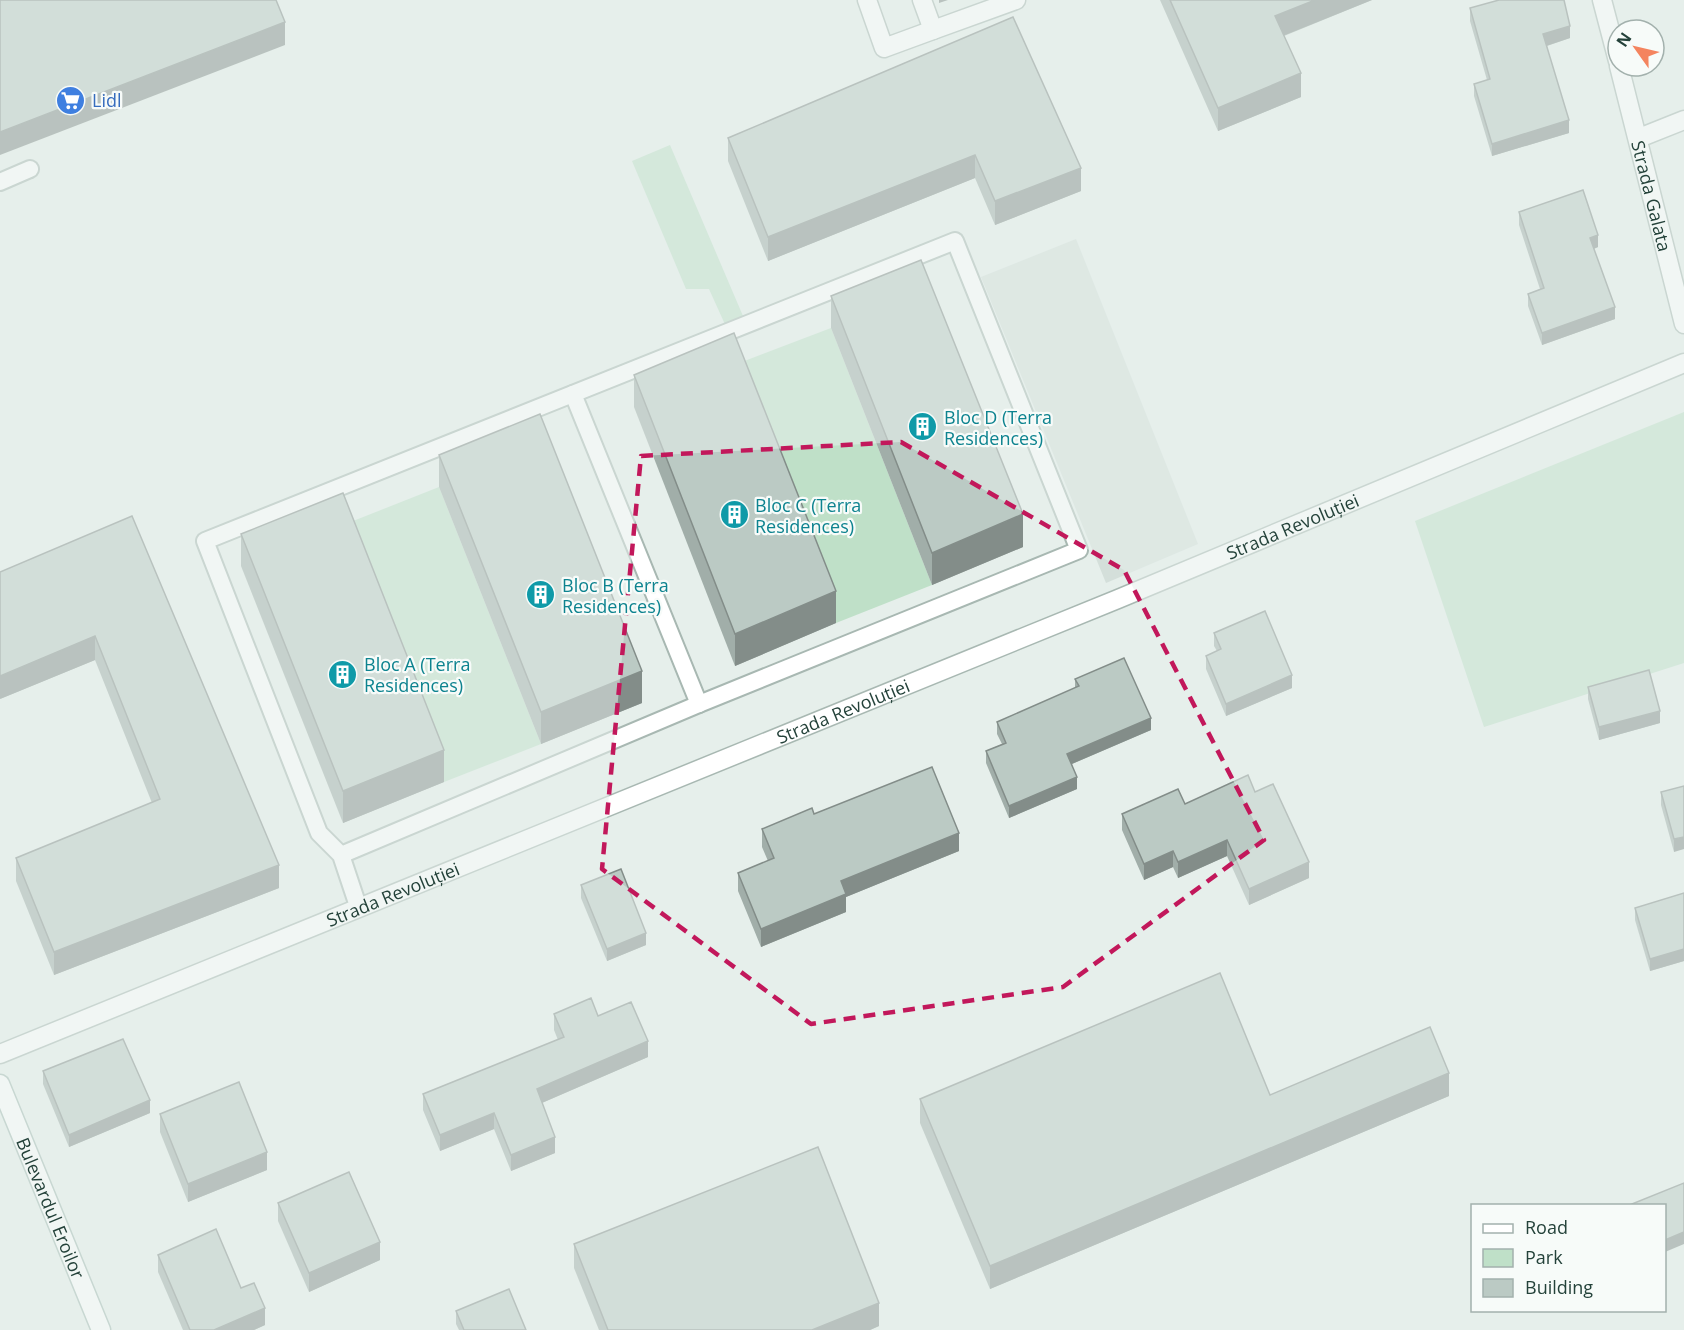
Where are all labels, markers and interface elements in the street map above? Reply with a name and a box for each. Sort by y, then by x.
north arrow [1606,18,1666,78]
text: N [1611,28,1636,51]
supermarket icon: Lidl [55,84,87,116]
place label: Lidl [92,88,122,112]
street label: Strada Galata [1626,138,1677,254]
place label: Bloc D (Terra Residences) [944,405,1052,450]
building icon: Bloc D (Terra Residences) [907,411,939,443]
street label: Strada Revoluției [1222,488,1362,565]
place label: Bloc C (Terra Residences) [755,493,861,538]
building icon: Bloc C (Terra Residences) [718,499,750,531]
place label: Bloc B (Terra Residences) [562,573,669,618]
building icon: Bloc B (Terra Residences) [525,579,557,611]
place label: Bloc A (Terra Residences) [364,652,470,697]
building icon: Bloc A (Terra Residences) [327,658,359,690]
street label: Strada Revoluției [773,673,913,749]
street label: Strada Revoluției [323,856,463,932]
street label: Bulevardul Eroilor [11,1134,91,1283]
legend [1471,1204,1666,1312]
text: Road [1525,1215,1568,1239]
text: Park [1525,1245,1563,1269]
text: Building [1525,1275,1593,1299]

